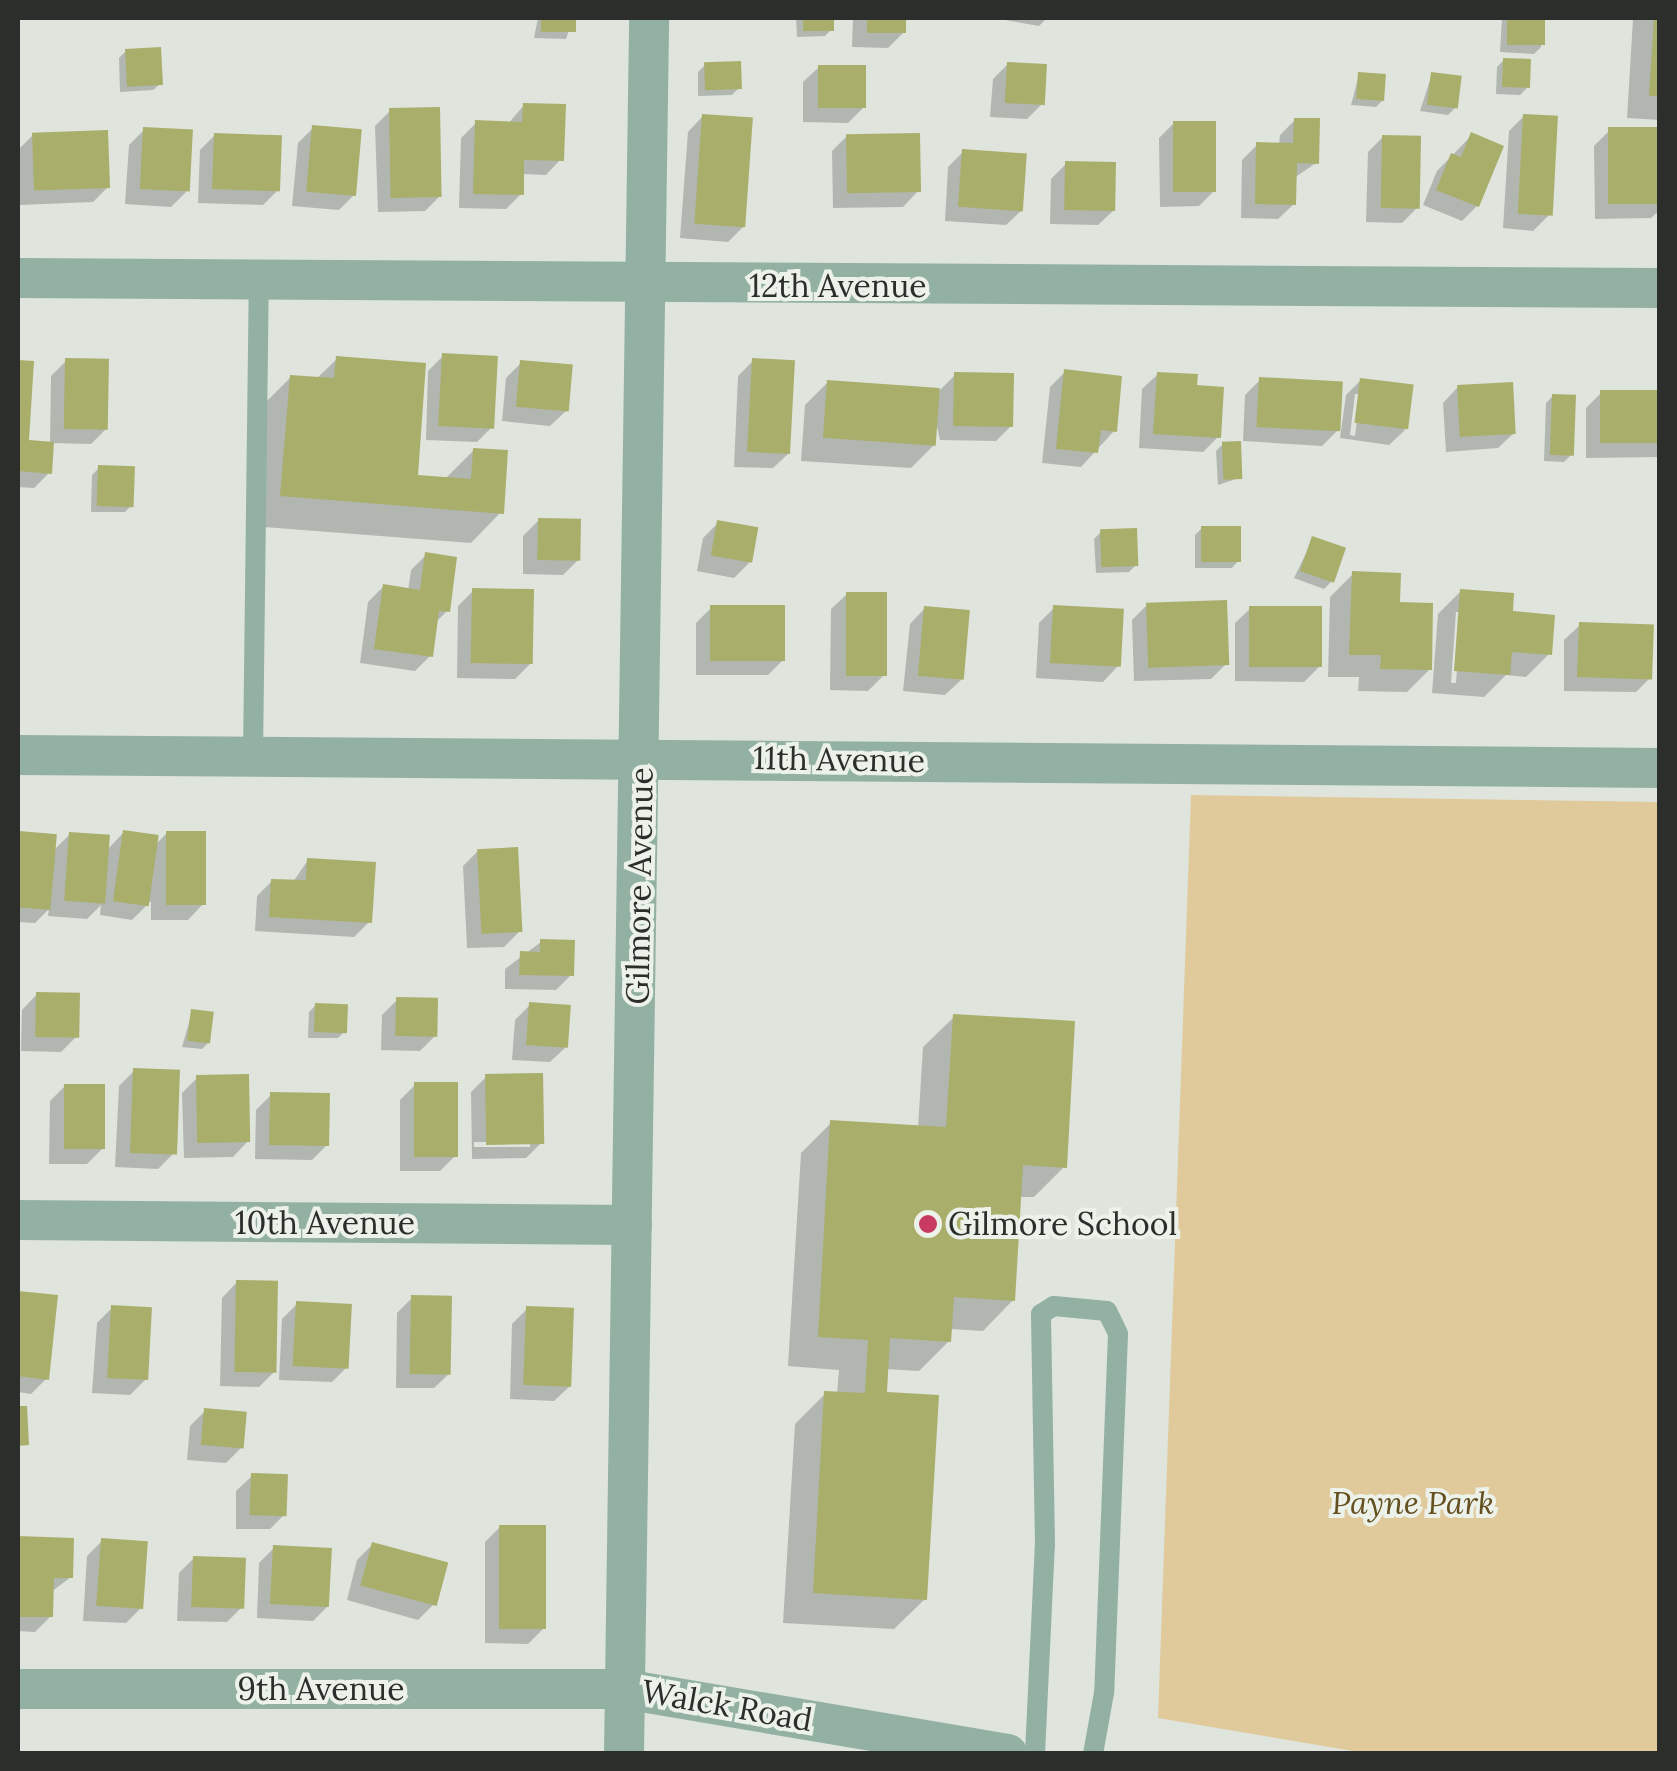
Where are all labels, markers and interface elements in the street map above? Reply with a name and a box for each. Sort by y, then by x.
street label: 12th Avenue [749,267,927,305]
street label: 11th Avenue [753,739,925,781]
street label: Gilmore Avenue [619,767,661,1005]
street label: 10th Avenue [235,1204,415,1242]
place label: Gilmore School [948,1205,1177,1243]
marker: Gilmore School [917,1213,939,1235]
park label: Payne Park [1332,1484,1494,1522]
street label: 9th Avenue [237,1670,405,1708]
street label: Walck Road [639,1672,815,1740]

